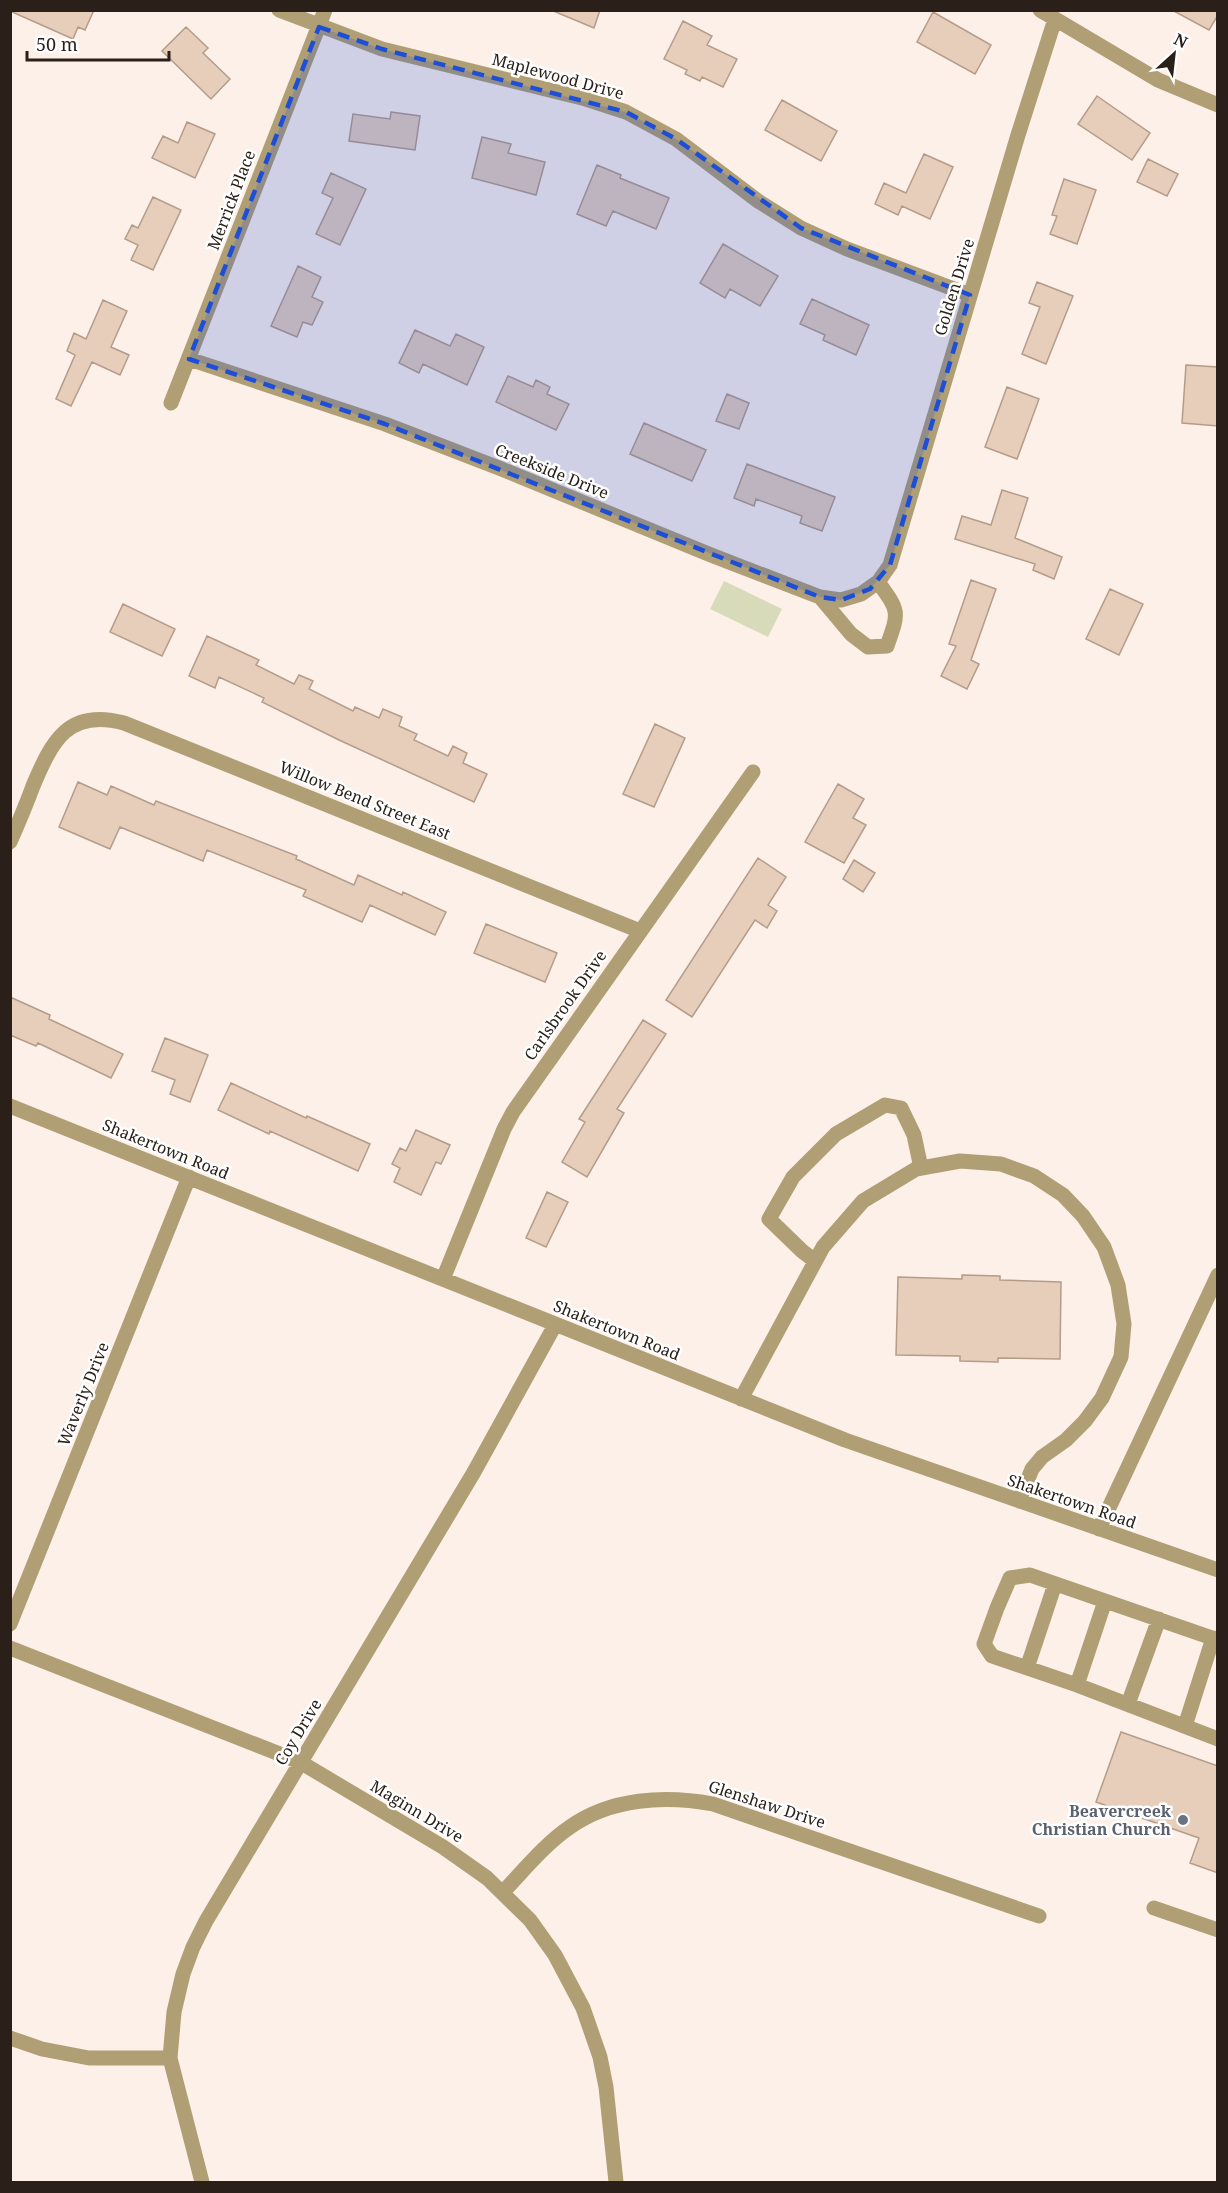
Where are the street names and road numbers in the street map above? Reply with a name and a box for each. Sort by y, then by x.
street label: Maplewood Drive [490,48,626,104]
street label: Merrick Place [202,147,260,253]
street label: Golden Drive [929,236,979,338]
street label: Creekside Drive [492,438,612,504]
street label: Willow Bend Street East [276,756,454,845]
street label: Carlsbrook Drive [519,945,611,1065]
street label: Shakertown Road [99,1114,233,1184]
street label: Shakertown Road [550,1295,684,1365]
street label: Waverly Drive [52,1339,114,1449]
street label: Shakertown Road [1005,1469,1139,1533]
street label: Coy Drive [269,1695,327,1769]
street label: Maginn Drive [366,1775,468,1847]
street label: Glenshaw Drive [706,1775,828,1833]

